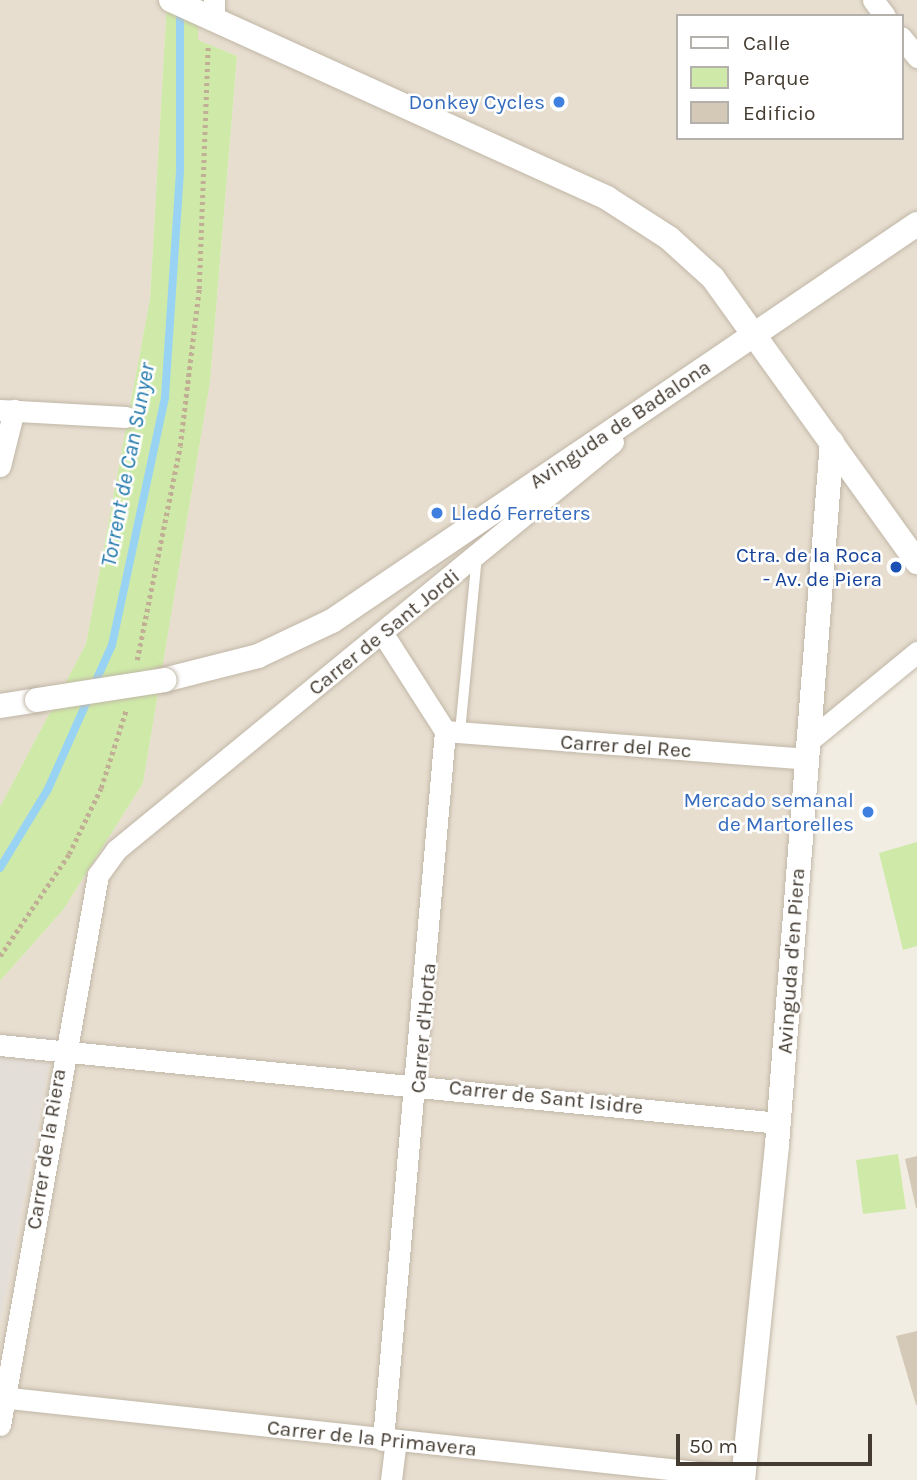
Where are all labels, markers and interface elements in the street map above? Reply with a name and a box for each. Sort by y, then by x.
legend [676,14,903,140]
text: Calle [743,31,790,55]
text: Parque [743,66,810,90]
place label: Donkey Cycles [408,89,545,115]
marker: Donkey Cycles [551,94,567,110]
text: Edificio [743,101,816,125]
street label: Avinguda de Badalona [525,354,715,494]
water label: Torrent de Can Sunyer [95,361,161,569]
place label: Lledó Ferreters [451,500,591,526]
marker: Lledó Ferreters [429,505,445,521]
place label: Ctra. de la Roca - Av. de Piera [736,542,882,592]
marker: Ctra. de la Roca - Av. de Piera [888,559,904,575]
street label: Carrer de Sant Jordi [303,563,465,701]
street label: Carrer del Rec [560,729,692,763]
place label: Mercado semanal de Martorelles [683,787,854,837]
marker: Mercado semanal de Martorelles [860,804,876,820]
street label: Avinguda d'en Piera [772,867,810,1055]
street label: Carrer d'Horta [405,962,441,1094]
street label: Carrer de la Riera [21,1067,71,1231]
street label: Carrer de Sant Isidre [448,1074,644,1120]
street label: Carrer de la Primavera [266,1414,478,1462]
scale bar [679,1420,875,1464]
text: 50 m [689,1434,738,1458]

